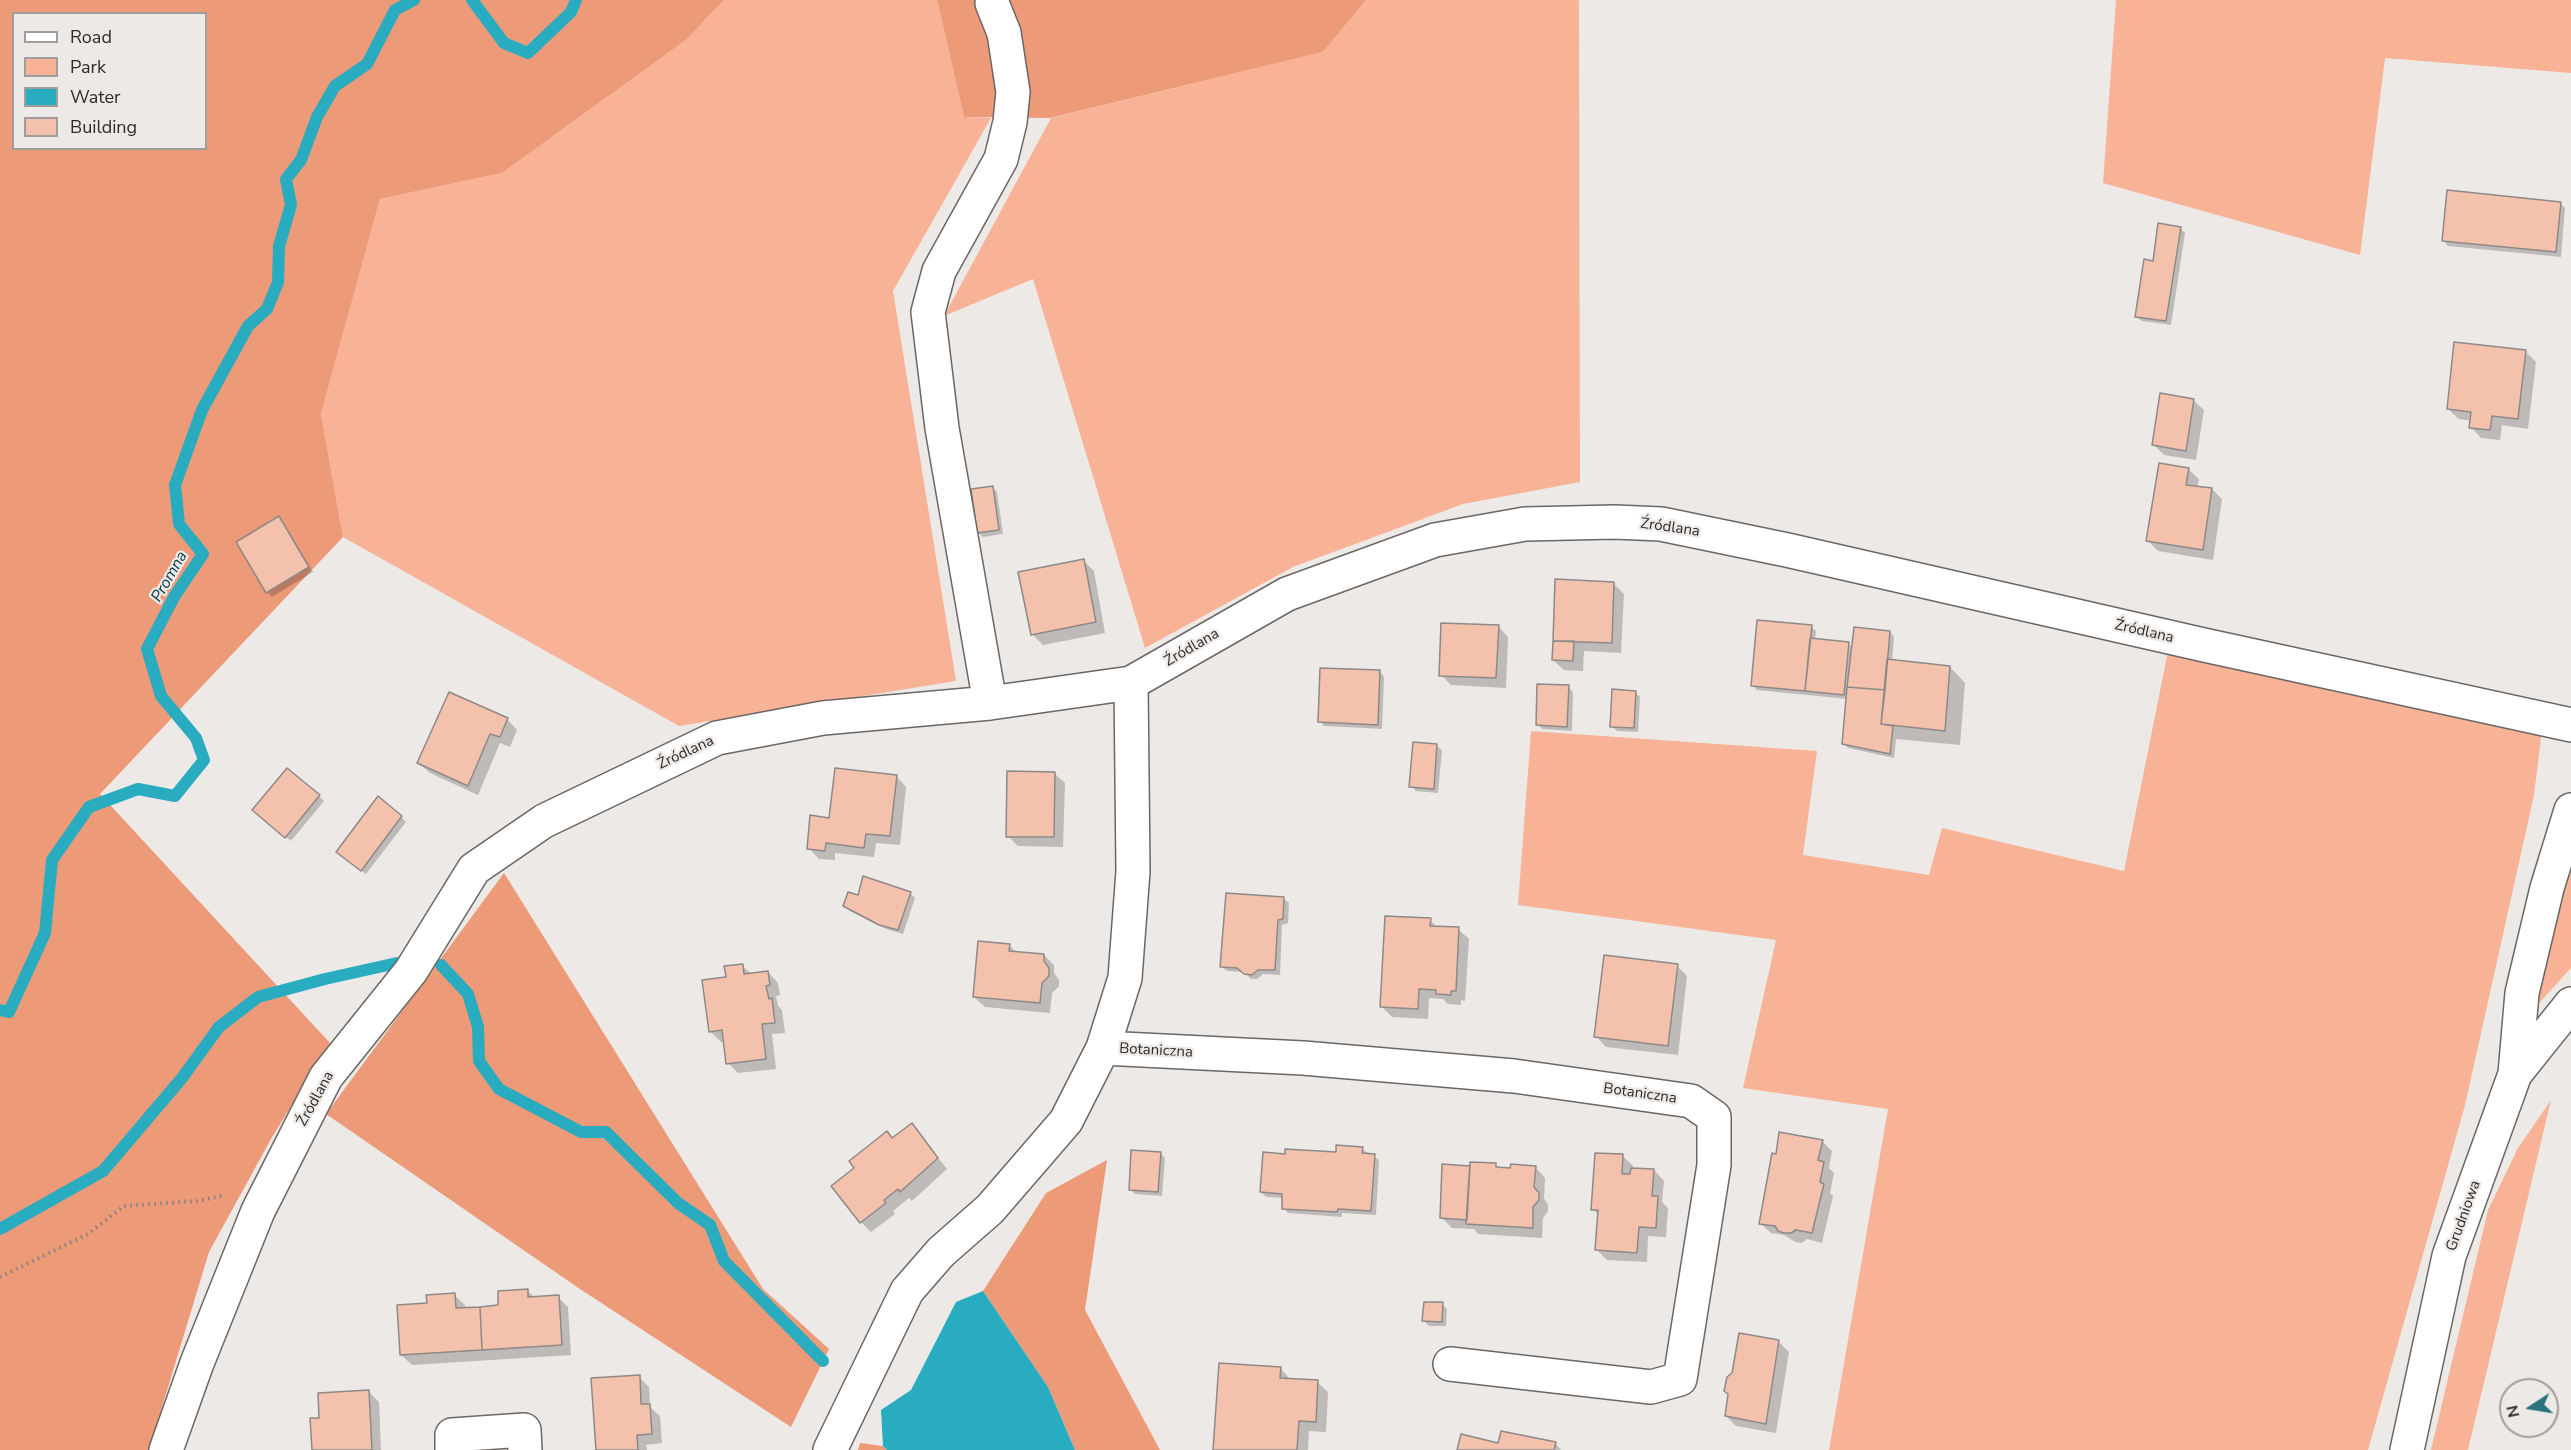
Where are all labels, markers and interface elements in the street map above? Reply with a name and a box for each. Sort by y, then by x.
legend [12,12,207,150]
text: Road [70,25,112,49]
text: Park [70,55,106,79]
text: Water [70,85,121,109]
text: Building [70,115,137,139]
street label: Źródlana [1639,515,1701,541]
water label: Promna [148,548,192,606]
street label: Źródlana [2113,616,2175,648]
street label: Źródlana [1161,625,1223,671]
street label: Źródlana [655,732,717,774]
street label: Botaniczna [1119,1040,1193,1062]
street label: Źródlana [294,1068,338,1130]
street label: Botaniczna [1602,1080,1678,1108]
street label: Grudniowa [2443,1178,2485,1254]
north arrow [2499,1378,2559,1438]
text: N [2501,1403,2525,1419]

